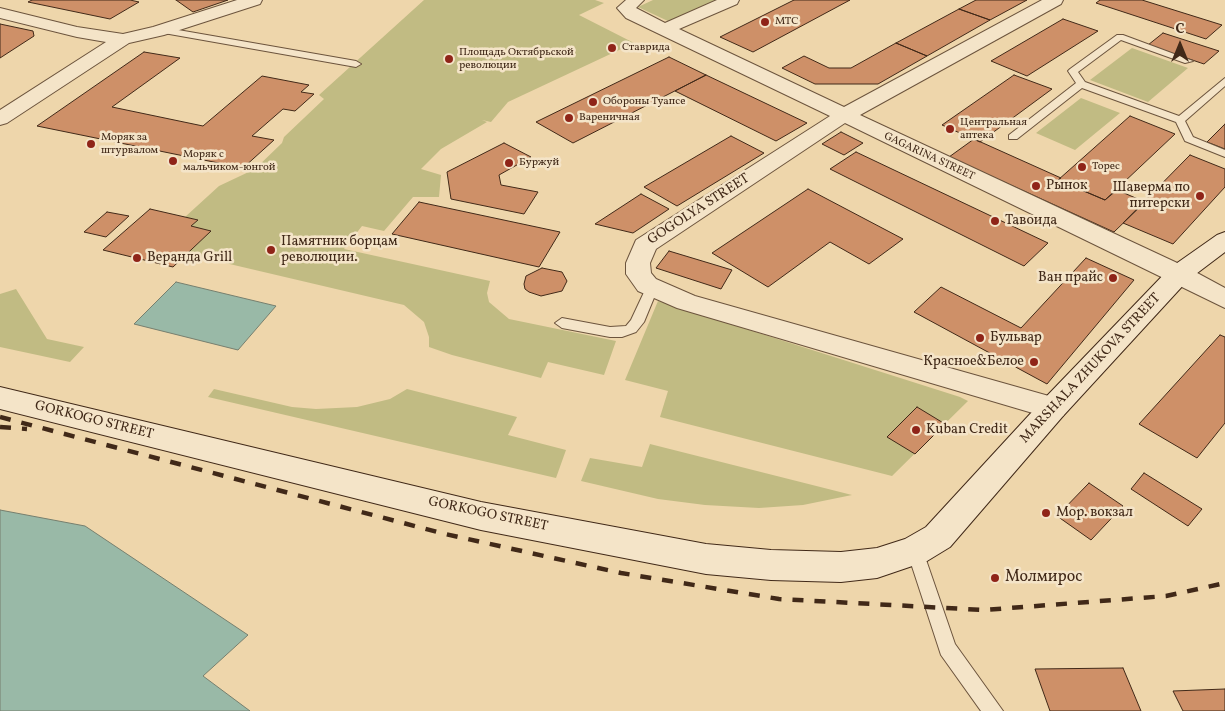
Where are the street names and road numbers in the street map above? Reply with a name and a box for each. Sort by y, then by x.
street label: GAGARINA STREET [881,130,977,184]
street label: GOGOLYA STREET [645,171,753,249]
street label: MARSHALA ZHUKOVA STREET [1017,291,1165,447]
street label: GORKOGO STREET [33,398,155,444]
street label: GORKOGO STREET [427,494,549,536]

